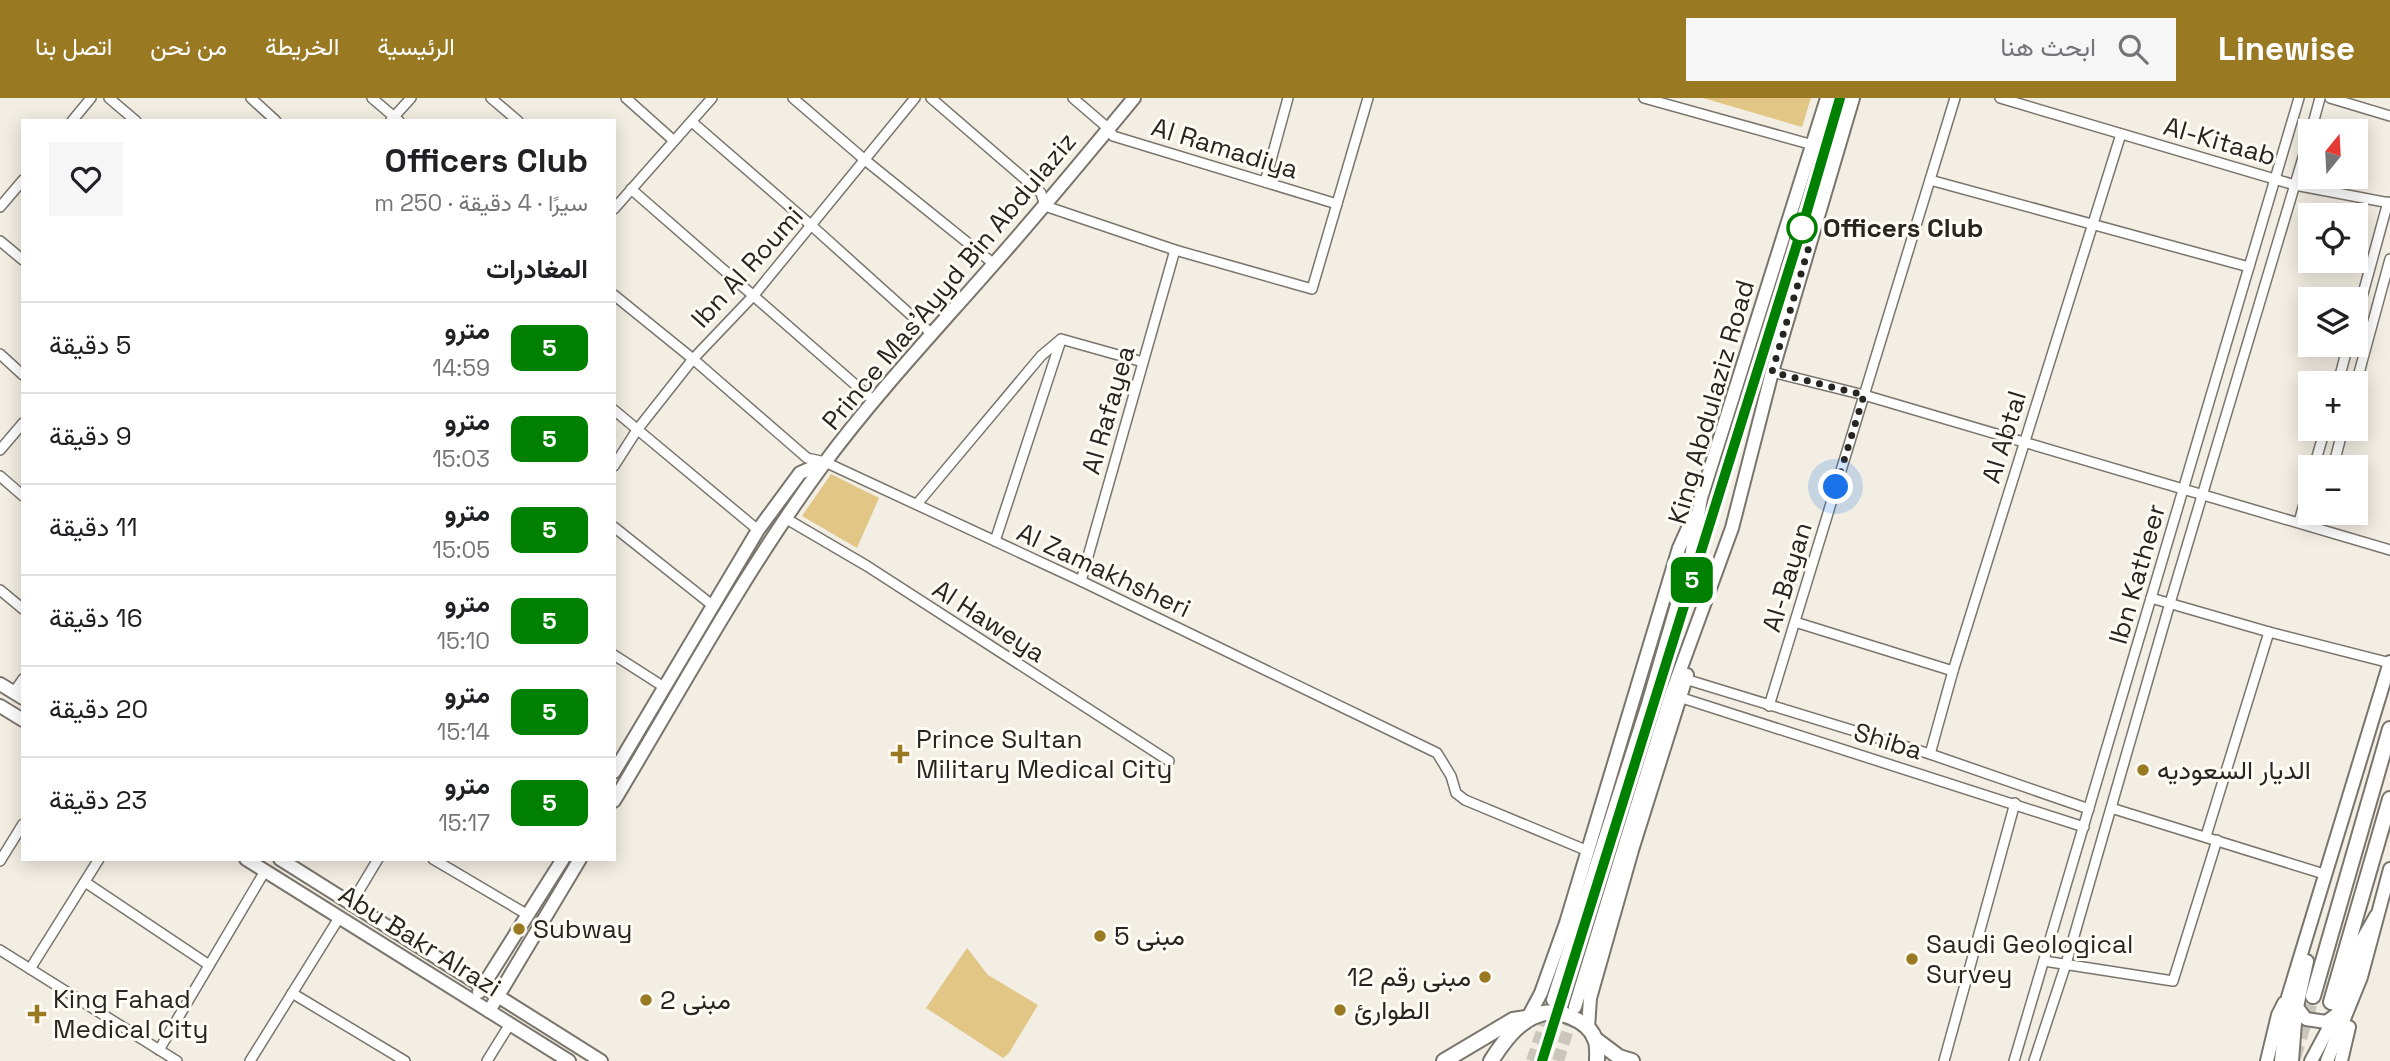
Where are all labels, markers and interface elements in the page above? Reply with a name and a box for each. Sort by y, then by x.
search box [1686,18,2176,81]
text: Linewise [2218,28,2355,70]
text: ابحث هنا [2000,30,2096,64]
icon: search [2114,30,2152,68]
text: اتصل بنا [35,31,112,62]
text: من نحن [150,31,227,62]
text: الخريطة [265,31,339,62]
text: الرئيسية [377,31,455,62]
street label: Al-Kitaab [2160,109,2280,173]
street label: Al Ramadiya [1147,110,1303,186]
north arrow [2298,119,2368,189]
map controls [2298,119,2368,525]
street label: Prince Mas'Ayyd Bin Abdulaziz [814,125,1084,437]
text: Officers Club [385,140,588,182]
button: heart [49,142,123,216]
text: سيرًا · 4 دقيقة · 250 m [374,188,588,218]
street label: Ibn Al Roumi [684,199,810,335]
button: locate [2298,203,2368,273]
place label: Officers Club [1823,211,1983,245]
marker: Officers Club [1787,213,1817,243]
text: المغادرات [486,252,588,286]
street label: King Abdulaziz Road [1660,276,1762,528]
button: layers [2298,287,2368,357]
text: مترو [445,313,490,347]
text: 5 دقيقة [49,328,131,362]
text: 5 [542,332,557,363]
street label: Al Rafayea [1073,342,1143,478]
text: 14:59 [432,353,490,383]
button: + [2298,371,2368,441]
street label: Al Abtal [1974,387,2034,487]
text: مترو [445,404,490,438]
text: 9 دقيقة [49,419,132,453]
text: 5 [542,423,557,454]
text: 15:03 [432,444,490,474]
button: − [2298,455,2368,525]
your location [1818,469,1853,504]
text: مترو [445,495,490,529]
street label: Ibn Katheer [2101,500,2173,648]
text: 11 دقيقة [49,510,138,544]
text: 5 [542,514,557,545]
street label: Al Zamakhsheri [1012,515,1196,625]
street label: Al-Bayan [1754,518,1820,636]
text: 15:05 [432,535,490,565]
line badge: 5 [1669,557,1715,603]
text: 5 [1685,564,1699,595]
street label: Al Haweya [926,572,1052,670]
text: مترو [445,586,490,620]
text: 16 دقيقة [49,601,143,635]
text: 5 [542,605,557,636]
text: 15:10 [436,626,490,656]
text: مترو [445,677,490,711]
text: 20 دقيقة [49,692,148,726]
text: 5 [542,696,557,727]
street label: Shiba [1850,715,1926,767]
text: 15:14 [437,717,490,747]
place label: Prince Sultan Military Medical City [916,722,1172,786]
marker: Prince Sultan Military Medical City [890,744,910,764]
place label: الديار السعوديه [2157,753,2311,787]
marker: الديار السعوديه [2135,762,2151,778]
text: مترو [445,768,490,802]
text: 23 دقيقة [49,783,147,817]
text: 5 [542,787,557,818]
text: 15:17 [438,808,490,838]
street label: Abu Bakr Alrazi [333,878,507,1004]
place label: Subway [533,912,632,946]
place label: مبنى 5 [1114,919,1185,953]
marker: Subway [511,921,527,937]
place label: Saudi Geological Survey [1926,927,2133,991]
marker: مبنى 5 [1092,928,1108,944]
marker: Saudi Geological Survey [1904,951,1920,967]
place label: مبنى رقم 12 [1347,960,1471,994]
marker: مبنى رقم 12 [1477,969,1493,985]
place label: King Fahad Medical City [53,982,208,1046]
place label: مبنى 2 [660,983,731,1017]
marker: مبنى 2 [638,992,654,1008]
place label: الطوارئ [1354,993,1430,1027]
marker: الطوارئ [1332,1002,1348,1018]
marker: King Fahad Medical City [27,1004,47,1024]

